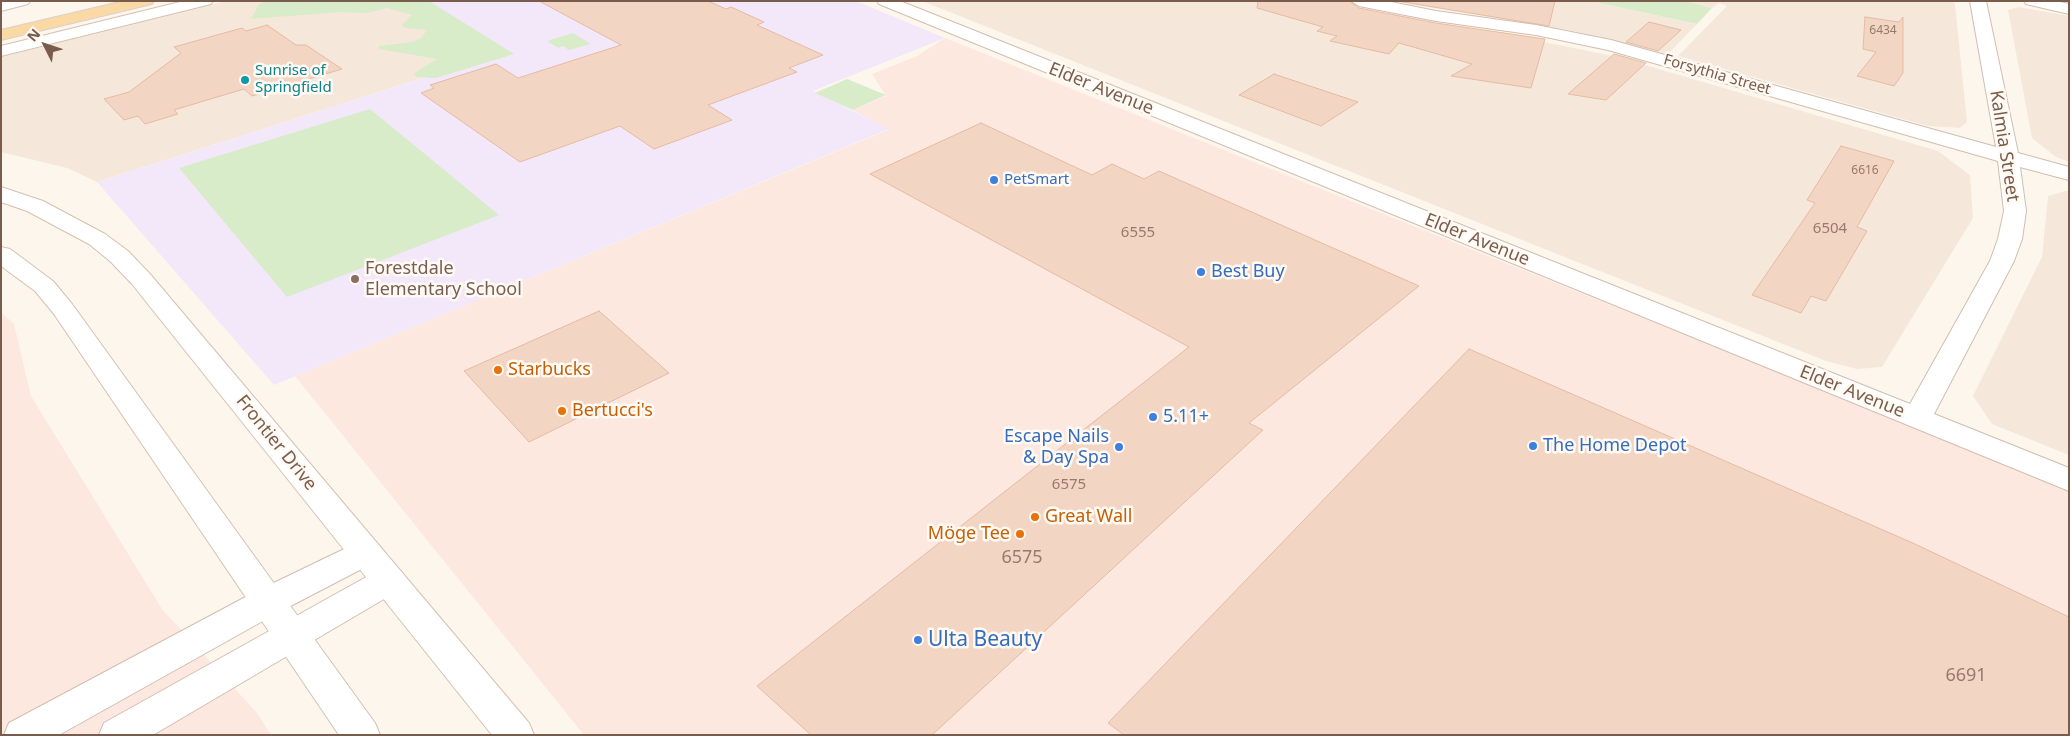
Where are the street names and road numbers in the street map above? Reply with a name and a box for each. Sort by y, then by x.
street label: Forsythia Street [1661,51,1773,99]
street label: Elder Avenue [1045,58,1157,120]
street label: Kalmia Street [1985,89,2023,203]
street label: Elder Avenue [1421,209,1533,271]
street label: Elder Avenue [1796,361,1908,423]
street label: Frontier Drive [231,391,321,495]

